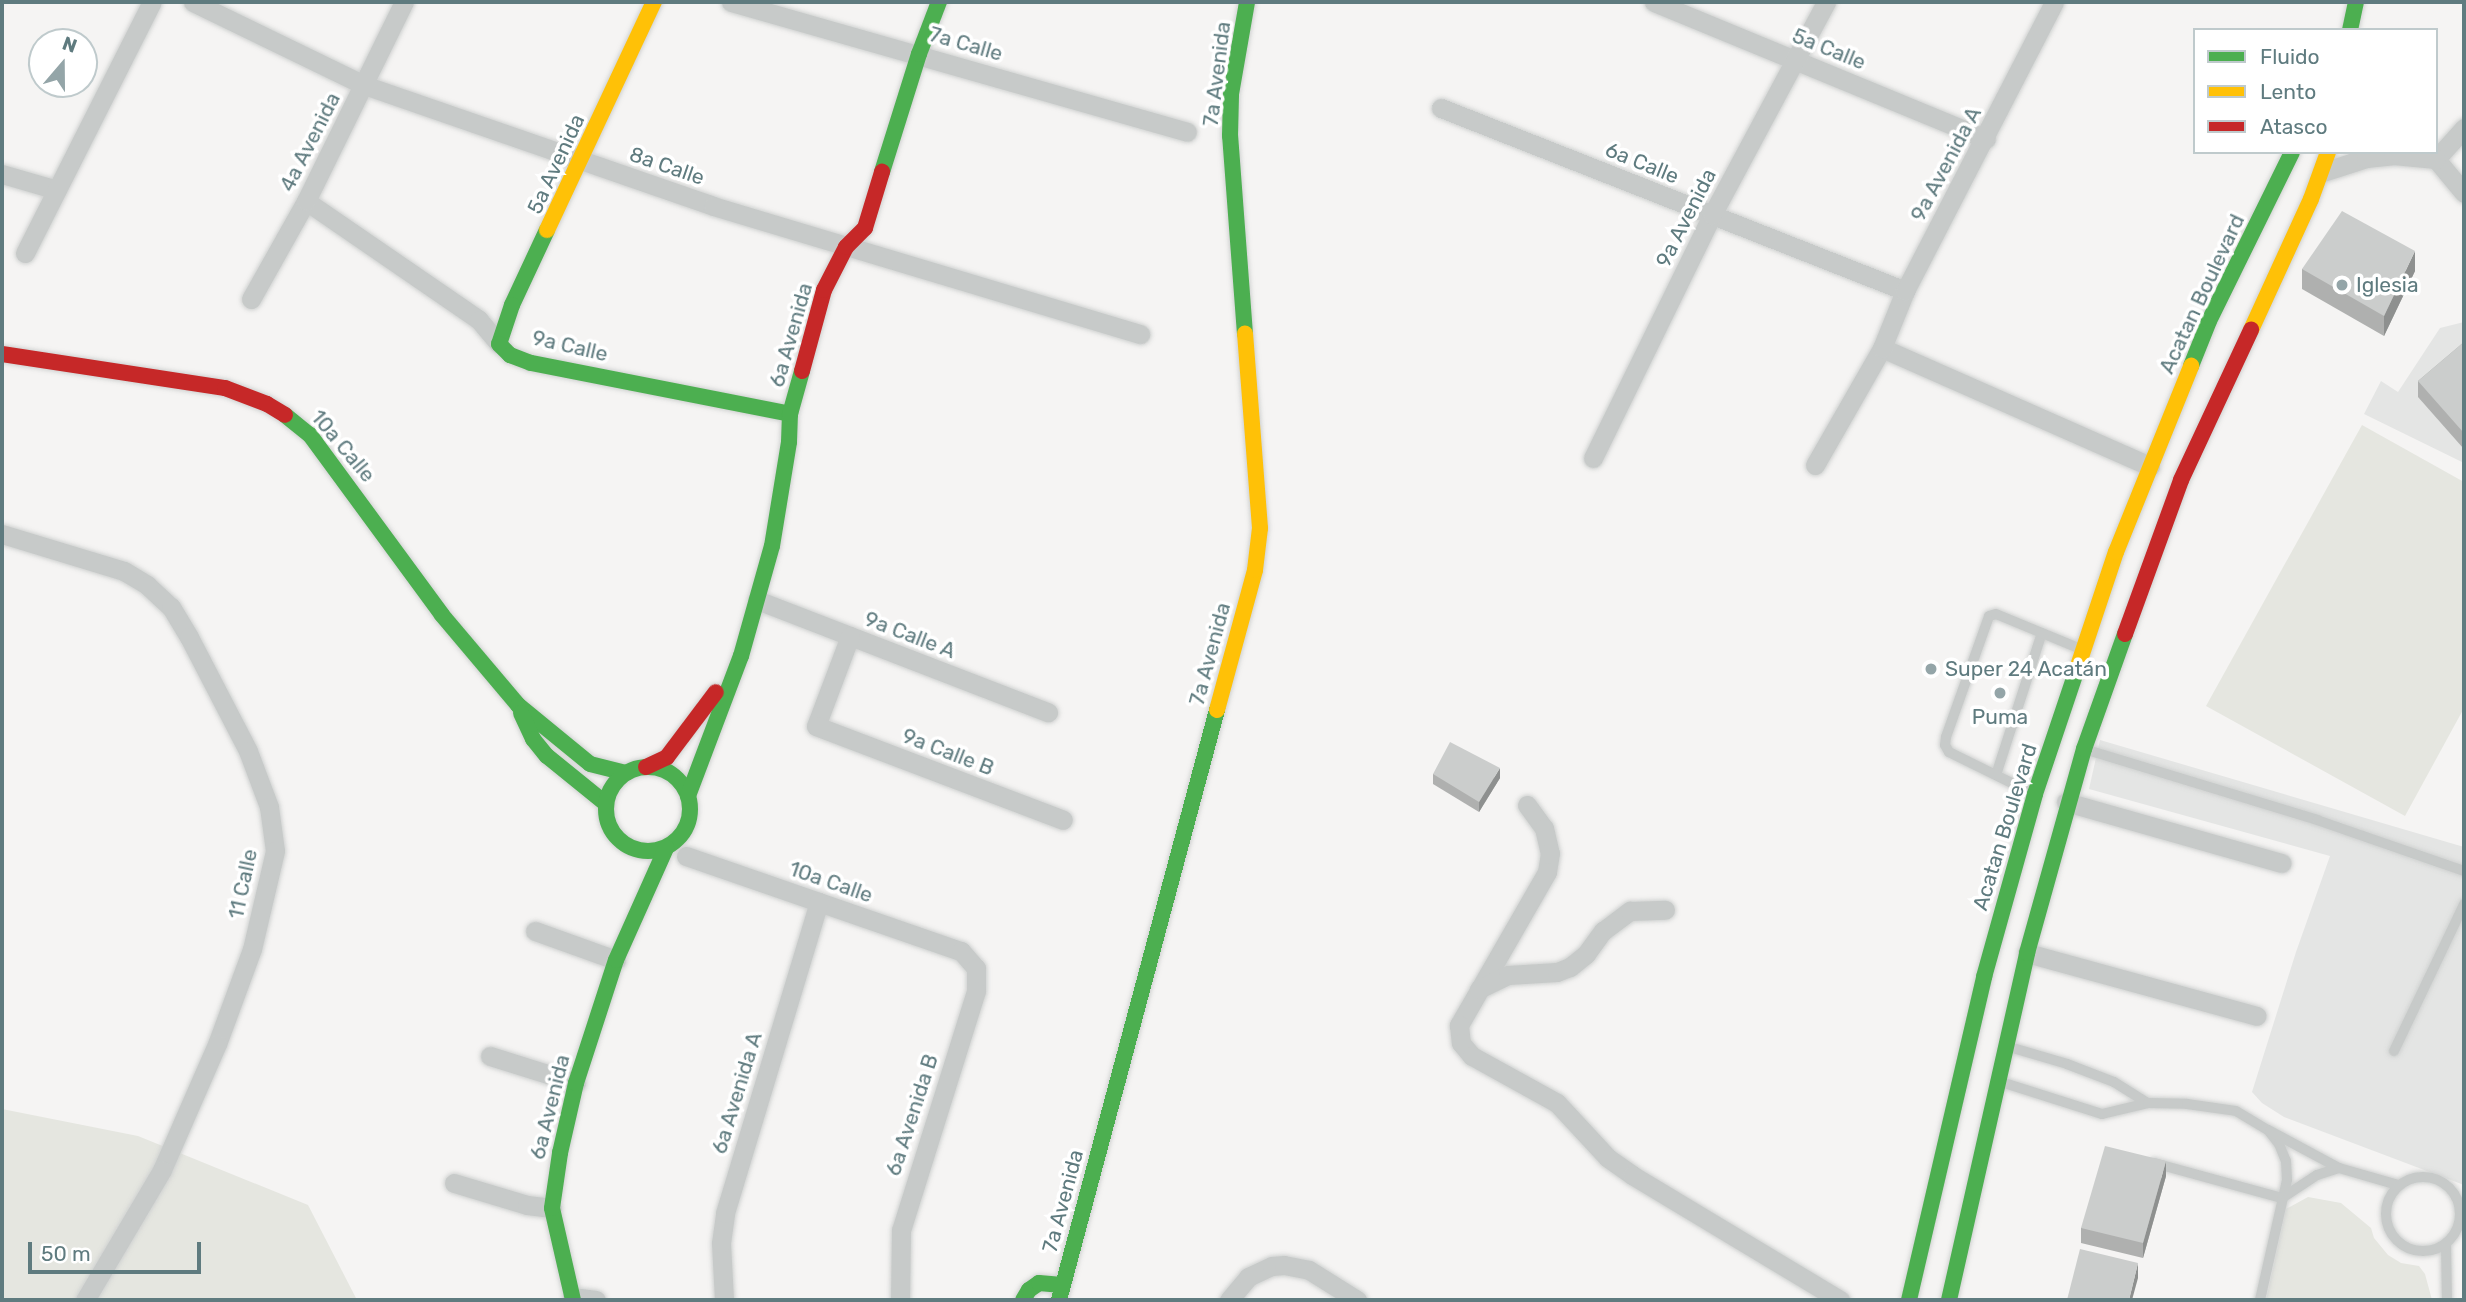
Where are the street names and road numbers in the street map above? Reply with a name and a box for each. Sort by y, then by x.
street label: 7a Avenida [1198,20,1236,128]
street label: 7a Calle [926,22,1006,66]
street label: 5a Calle [1789,23,1869,75]
street label: 4a Avenida [274,88,346,196]
street label: 9a Avenida A [1905,102,1987,226]
street label: 5a Avenida [522,110,590,218]
street label: 6a Calle [1602,137,1682,189]
street label: 8a Calle [626,141,708,191]
street label: 9a Avenida [1650,164,1722,272]
street label: Acatan Boulevard [2154,210,2250,378]
street label: 6a Avenida [764,280,818,390]
street label: 9a Calle [530,325,610,367]
street label: 10a Calle [306,405,380,487]
street label: 7a Avenida [1184,600,1236,708]
street label: 9a Calle A [861,606,959,664]
street label: 9a Calle B [899,723,997,781]
street label: Acatan Boulevard [1968,741,2042,913]
street label: 11 Calle [223,847,263,921]
street label: 10a Calle [786,856,876,908]
street label: 6a Avenida A [706,1029,768,1157]
street label: 6a Avenida B [880,1051,944,1179]
street label: 6a Avenida [525,1052,575,1162]
street label: 7a Avenida [1037,1147,1089,1255]

